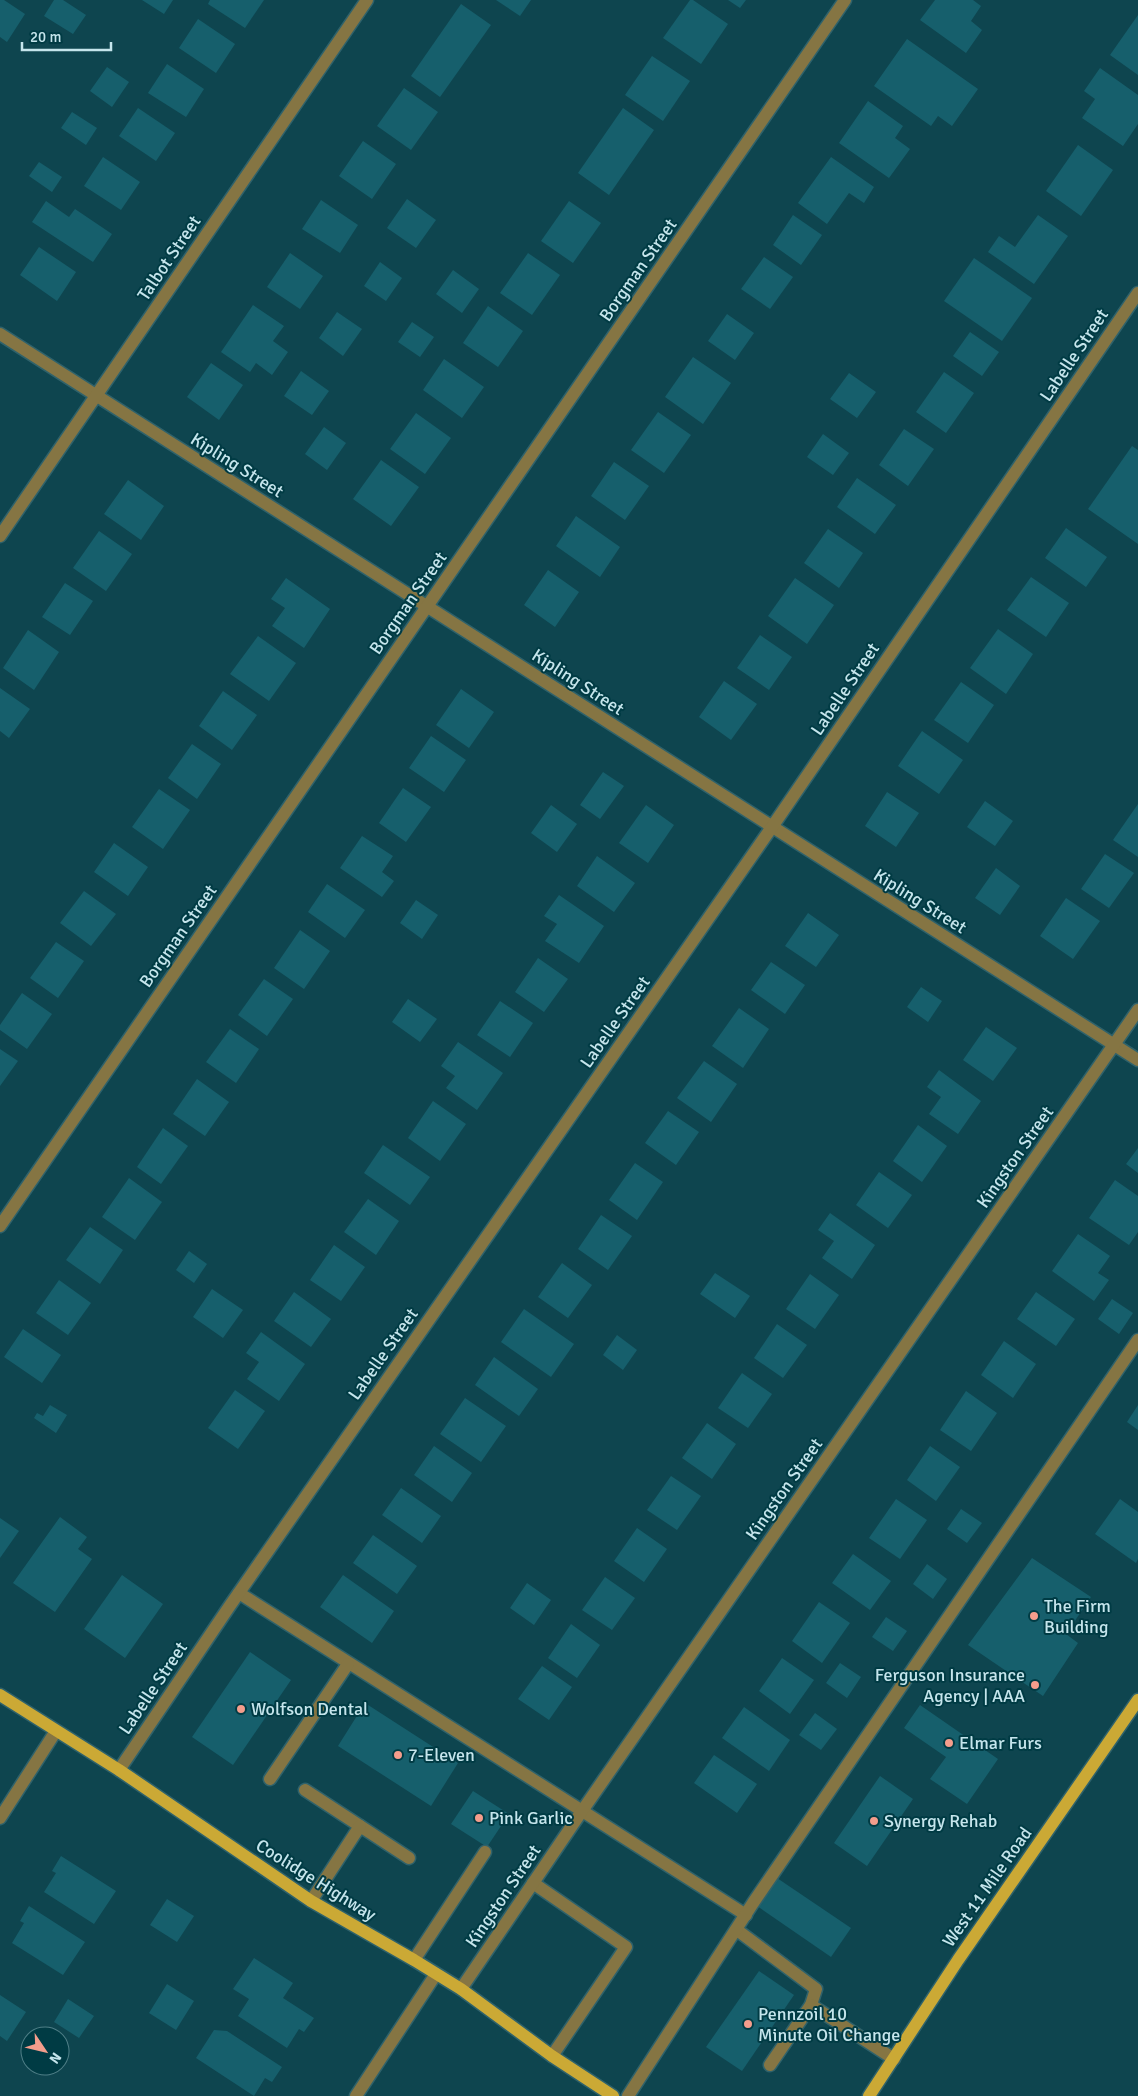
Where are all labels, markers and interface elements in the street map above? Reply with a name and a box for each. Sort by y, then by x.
scale bar [22,20,111,52]
text: 20 m [30,28,61,46]
street label: Talbot Street [133,211,205,305]
street label: Borgman Street [594,214,682,326]
street label: Labelle Street [1035,305,1113,405]
street label: Kipling Street [186,428,288,502]
street label: Borgman Street [364,547,452,659]
street label: Labelle Street [806,639,884,739]
street label: Kipling Street [528,644,628,720]
street label: Kipling Street [869,864,971,938]
street label: Borgman Street [134,880,222,992]
street label: Labelle Street [575,972,655,1072]
street label: Kingston Street [972,1102,1058,1212]
street label: Labelle Street [343,1304,423,1404]
street label: Kingston Street [741,1434,827,1544]
place label: The Firm Building [1044,1595,1111,1638]
marker: The Firm Building [1028,1610,1040,1622]
street label: Labelle Street [114,1638,192,1738]
place label: Ferguson Insurance Agency | AAA [875,1664,1025,1707]
marker: Ferguson Insurance Agency | AAA [1029,1679,1041,1691]
place label: Wolfson Dental [251,1698,368,1720]
marker: Wolfson Dental [235,1703,247,1715]
place label: Elmar Furs [959,1732,1042,1754]
marker: Elmar Furs [943,1737,955,1749]
place label: 7-Eleven [408,1744,475,1766]
marker: 7-Eleven [392,1749,404,1761]
place label: Pink Garlic [489,1807,573,1829]
place label: Synergy Rehab [884,1810,997,1832]
marker: Pink Garlic [473,1812,485,1824]
marker: Synergy Rehab [868,1815,880,1827]
street label: West 11 Mile Road [938,1823,1036,1951]
street label: Coolidge Highway [252,1834,381,1926]
street label: Kingston Street [461,1841,545,1951]
place label: Pennzoil 10 Minute Oil Change [758,2003,900,2046]
marker: Pennzoil 10 Minute Oil Change [742,2018,754,2030]
north arrow [20,2026,70,2076]
text: N [45,2049,65,2067]

